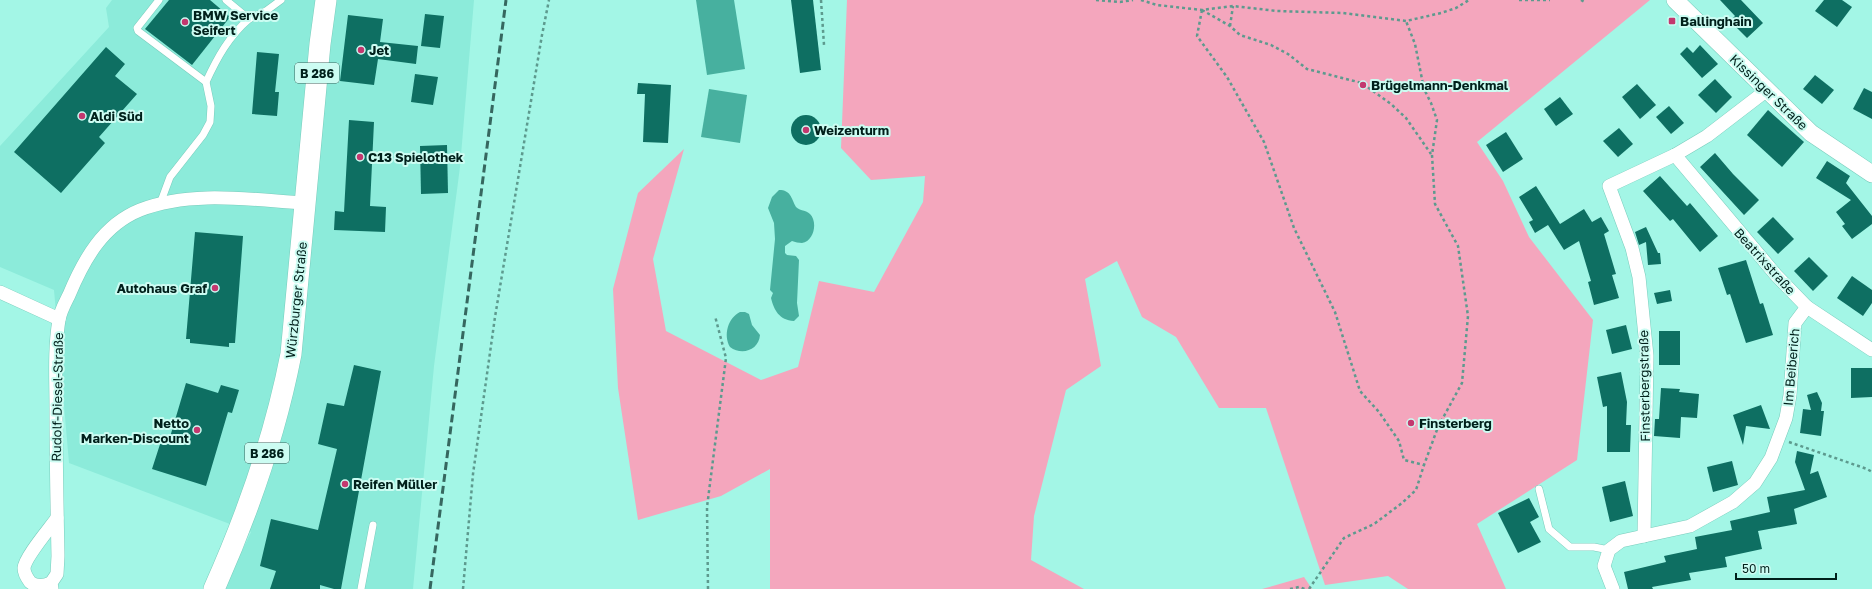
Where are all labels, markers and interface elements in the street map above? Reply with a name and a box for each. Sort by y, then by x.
place label: BMW Service Seifert [193,7,279,38]
place label: Ballinghain [1680,13,1752,29]
marker: Ballinghain [1667,16,1677,26]
marker: BMW Service Seifert [180,17,190,27]
place label: Jet [369,42,389,58]
marker: Jet [356,45,366,55]
street label: Kissinger Straße [1727,51,1811,133]
road number: B 286 [295,63,339,83]
place label: Brügelmann-Denkmal [1371,77,1509,93]
marker: Brügelmann-Denkmal [1358,80,1368,90]
place label: Aldi Süd [90,108,143,124]
marker: Aldi Süd [77,111,87,121]
place label: Weizenturm [814,122,889,138]
marker: Weizenturm [801,125,811,135]
place label: C13 Spielothek [368,149,464,165]
marker: C13 Spielothek [355,152,365,162]
street label: Beatrixstraße [1731,224,1799,298]
street label: Würzburger Straße [282,241,310,359]
place label: Autohaus Graf [117,280,207,296]
marker: Autohaus Graf [210,283,220,293]
street label: Im Beiberich [1780,328,1802,406]
street label: Finsterbergstraße [1635,330,1653,442]
street label: Rudolf-Diesel-Straße [48,332,66,462]
place label: Netto Marken-Discount [81,415,189,446]
place label: Finsterberg [1419,415,1492,431]
marker: Finsterberg [1406,418,1416,428]
marker: Netto Marken-Discount [192,425,202,435]
road number: B 286 [245,443,289,463]
place label: Reifen Müller [353,476,437,492]
marker: Reifen Müller [340,479,350,489]
scale bar [1736,555,1836,581]
text: 50 m [1742,561,1770,576]

